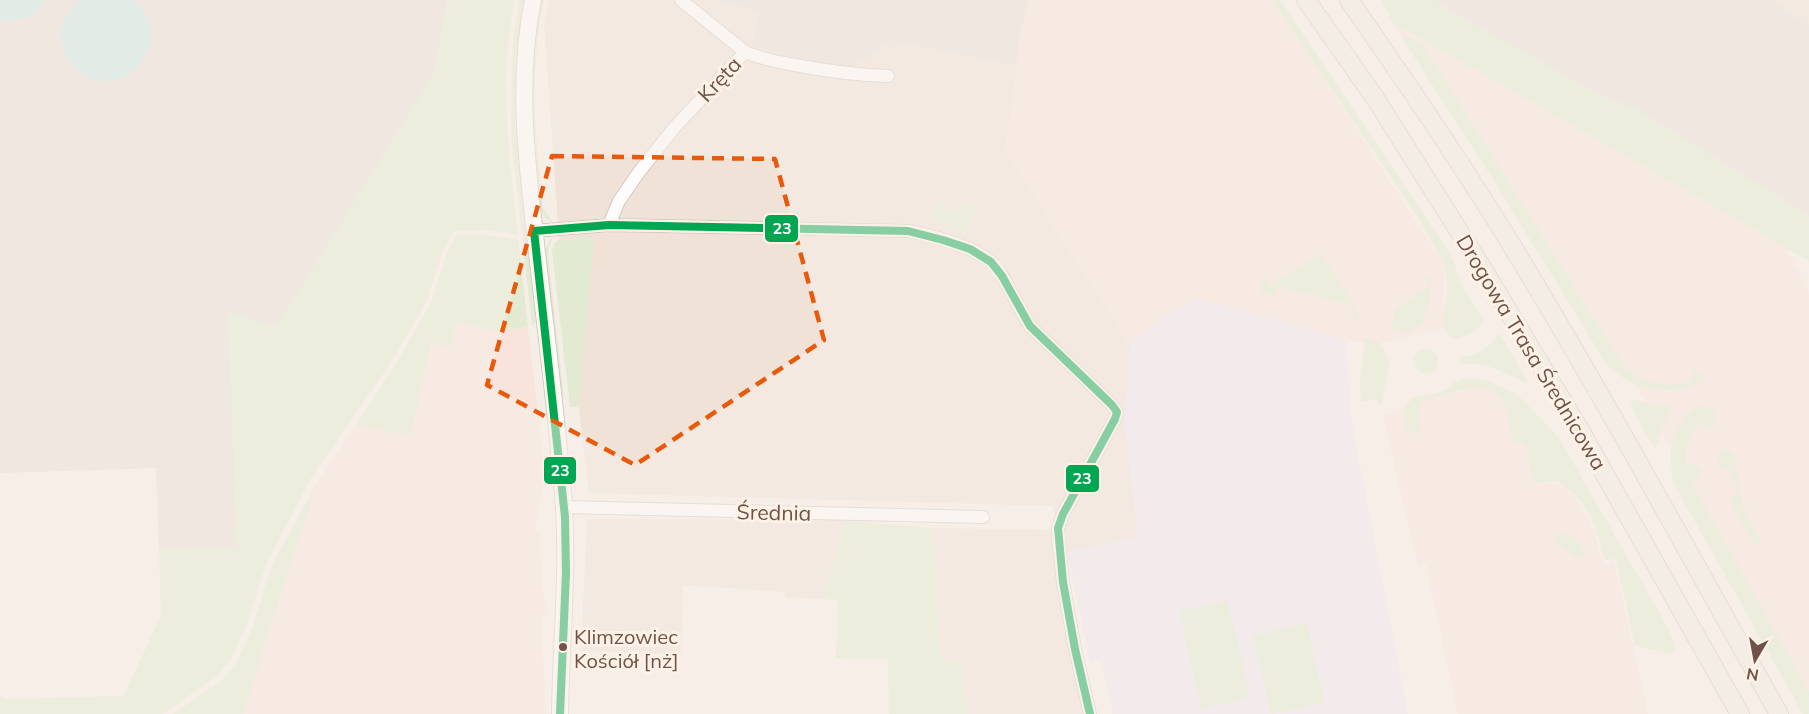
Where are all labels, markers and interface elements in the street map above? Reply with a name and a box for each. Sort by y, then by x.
street label: Kręta [692,51,746,107]
line badge: 23 [764,214,799,243]
text: 23 [772,218,792,238]
street label: Drogowa Trasa Średnicowa [1451,230,1613,474]
line badge: 23 [543,456,577,485]
text: 23 [550,460,570,480]
line badge: 23 [1065,464,1100,493]
text: 23 [1072,468,1092,488]
street label: Średnia [737,498,811,526]
place label: Klimzowiec Kościół [nż] [574,624,679,673]
north arrow [1725,630,1785,690]
marker: Klimzowiec Kościół [nż] [557,641,569,653]
text: N [1745,664,1760,686]

